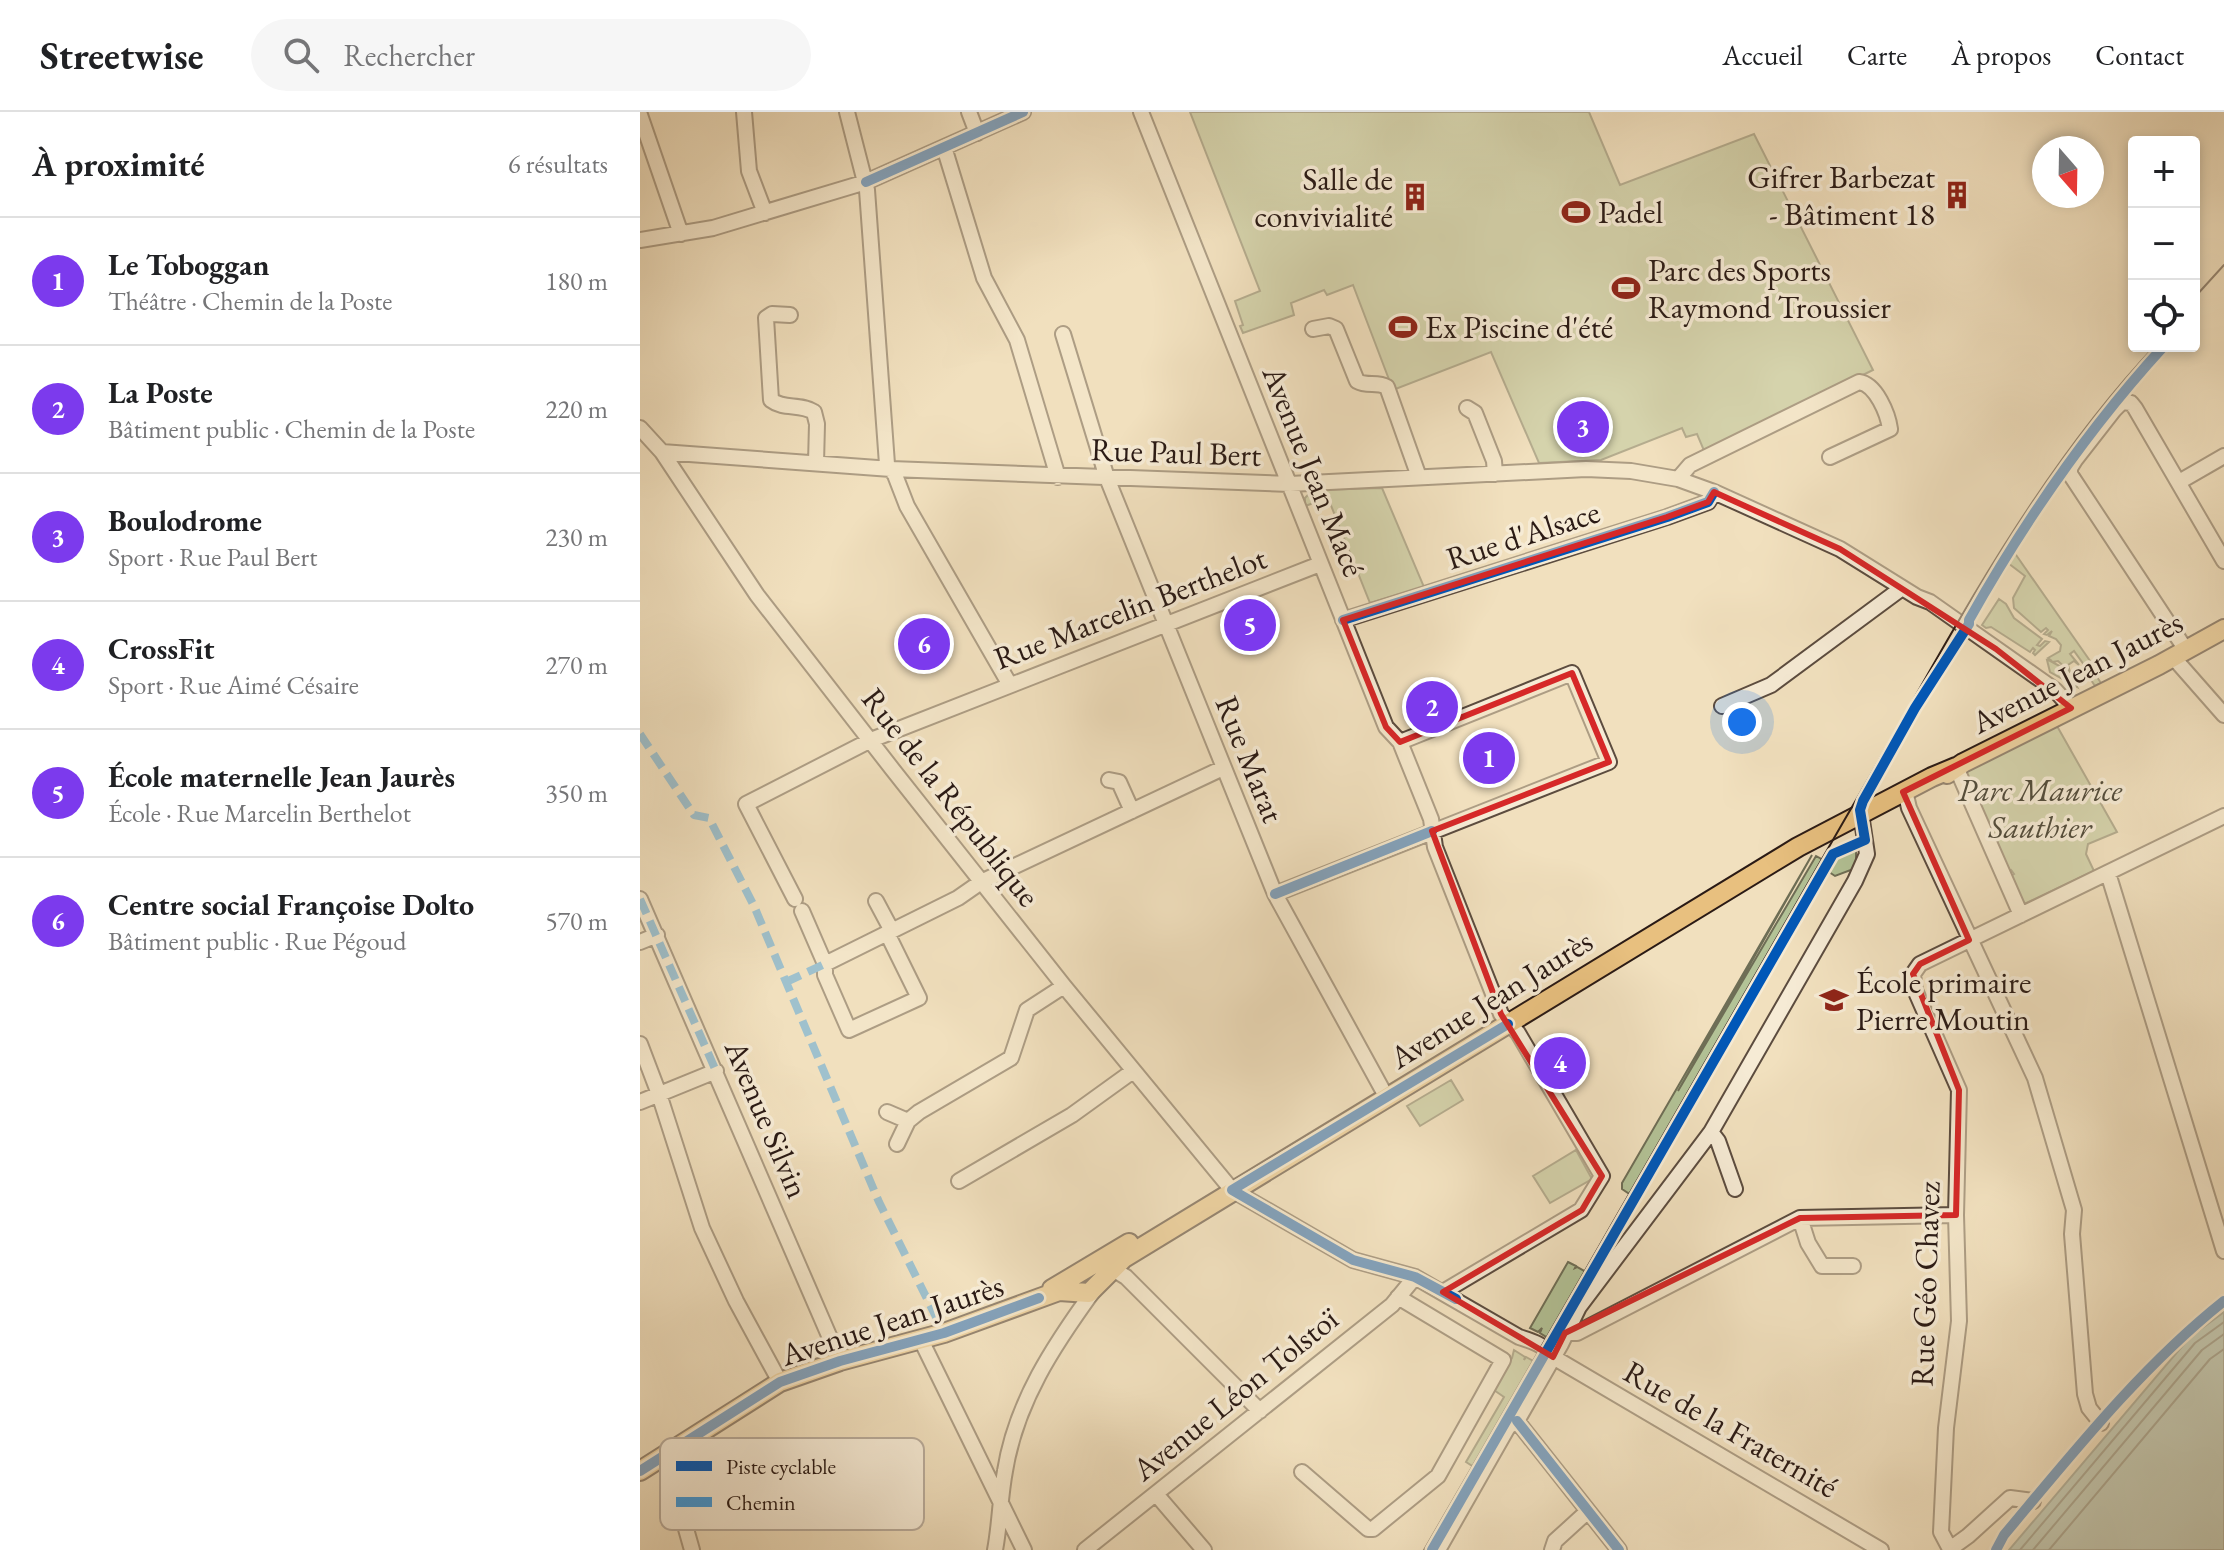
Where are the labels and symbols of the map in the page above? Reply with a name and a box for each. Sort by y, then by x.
north arrow [2032,136,2104,208]
place label: Gifrer Barbezat - Bâtiment 18 [1747,156,1935,235]
place label: Salle de convivialité [1254,158,1393,237]
building icon: Gifrer Barbezat - Bâtiment 18 [1942,180,1972,210]
building icon: Salle de convivialité [1400,182,1430,212]
place label: Padel [1598,191,1664,233]
sports icon: Padel [1561,197,1591,227]
place label: Parc des Sports Raymond Troussier [1648,249,1891,328]
sports icon: Parc des Sports Raymond Troussier [1611,273,1641,303]
place label: Ex Piscine d'été [1425,306,1613,348]
sports icon: Ex Piscine d'été [1388,312,1418,342]
street label: Avenue Jean Macé [1252,359,1375,582]
pin: 3 [1557,397,1609,457]
street label: Rue Paul Bert [1090,428,1262,476]
street label: Rue d'Alsace [1441,490,1605,580]
street label: Rue Marcelin Berthelot [988,537,1272,679]
pin: 5 [1224,595,1276,655]
street label: Avenue Jean Jaurès [1963,601,2190,744]
pin: 6 [898,614,950,674]
pin: 2 [1406,677,1458,737]
street label: Rue de la République [852,679,1050,915]
street label: Rue Marat [1206,689,1294,829]
your location [1722,702,1762,742]
pin: 1 [1463,728,1515,788]
park label: Parc Maurice Sauthier [1958,769,2123,848]
street label: Avenue Jean Jaurès [1381,920,1600,1079]
place label: École primaire Pierre Moutin [1856,961,2031,1040]
school or university icon: École primaire Pierre Moutin [1819,985,1849,1015]
street label: Avenue Silvin [715,1033,819,1204]
pin: 4 [1534,1033,1586,1093]
street label: Rue Géo Chavez [1900,1181,1950,1387]
street label: Avenue Jean Jaurès [774,1264,1009,1376]
street label: Avenue Léon Tolstoï [1123,1297,1348,1491]
street label: Rue de la Fraternité [1616,1351,1846,1507]
legend [660,1438,924,1530]
text: Piste cyclable [726,1452,836,1481]
text: Chemin [726,1488,796,1517]

